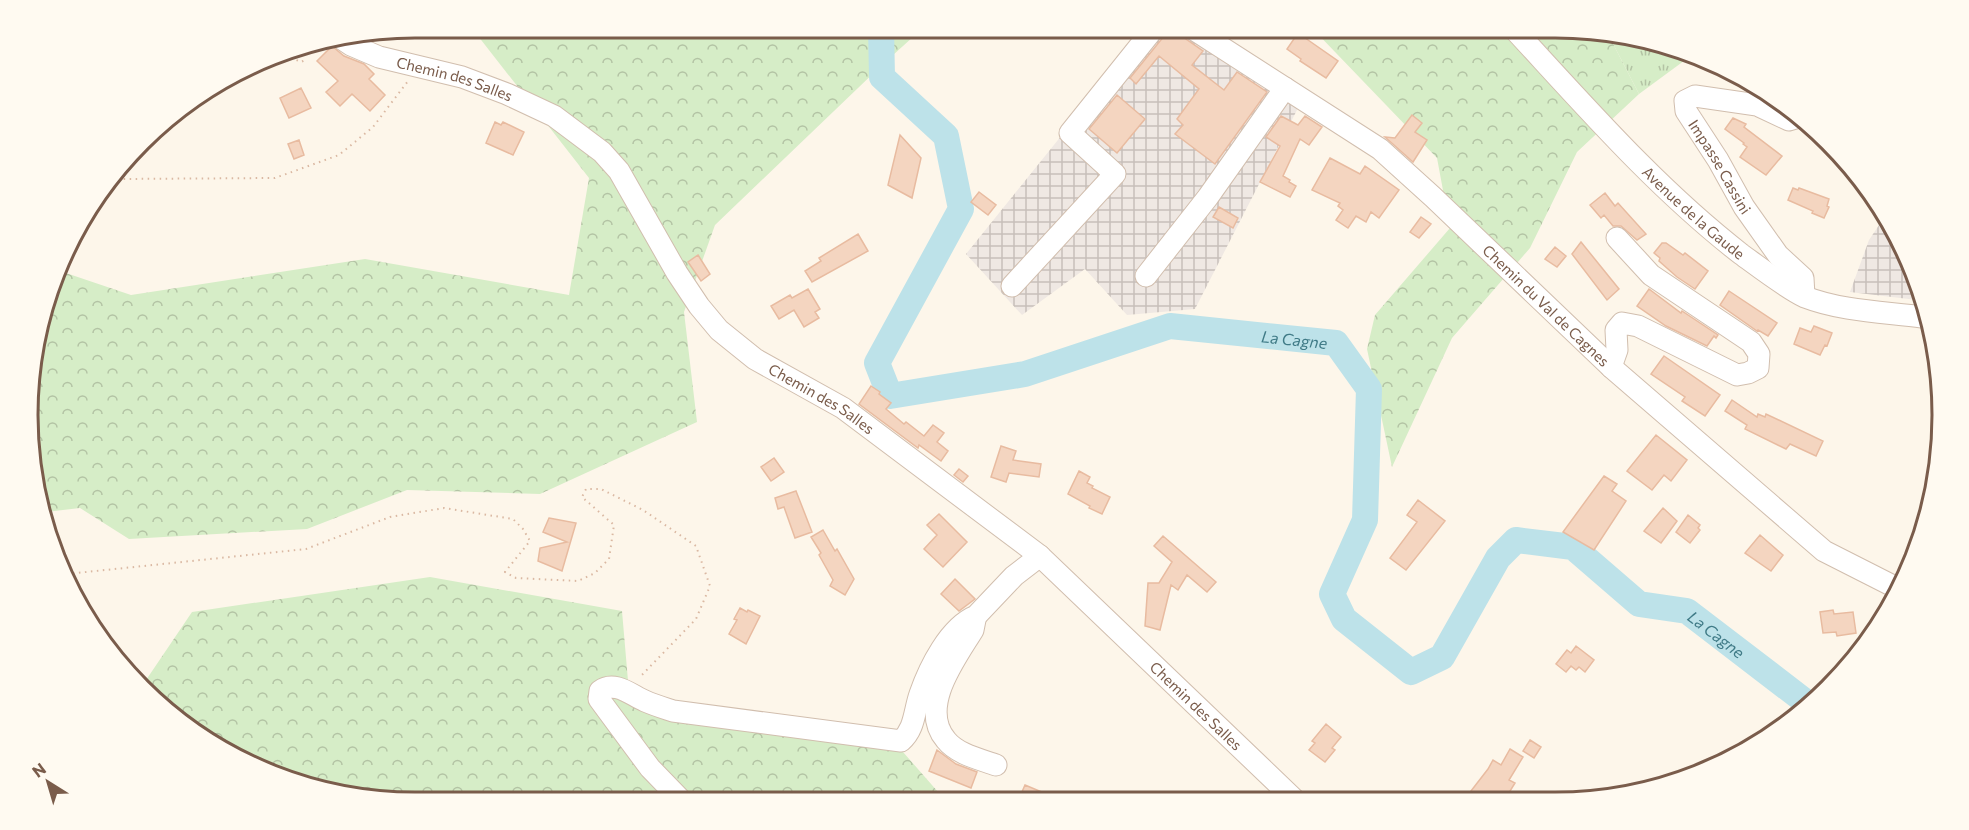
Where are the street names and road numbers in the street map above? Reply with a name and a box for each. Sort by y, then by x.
street label: Chemin des Salles [395,53,516,105]
street label: Impasse Cassini [1685,116,1755,217]
street label: Avenue de la Gaude [1639,162,1749,263]
street label: Chemin du Val de Cagnes [1479,241,1614,370]
street label: Chemin des Salles [766,359,878,437]
street label: Chemin des Salles [1146,657,1246,754]

